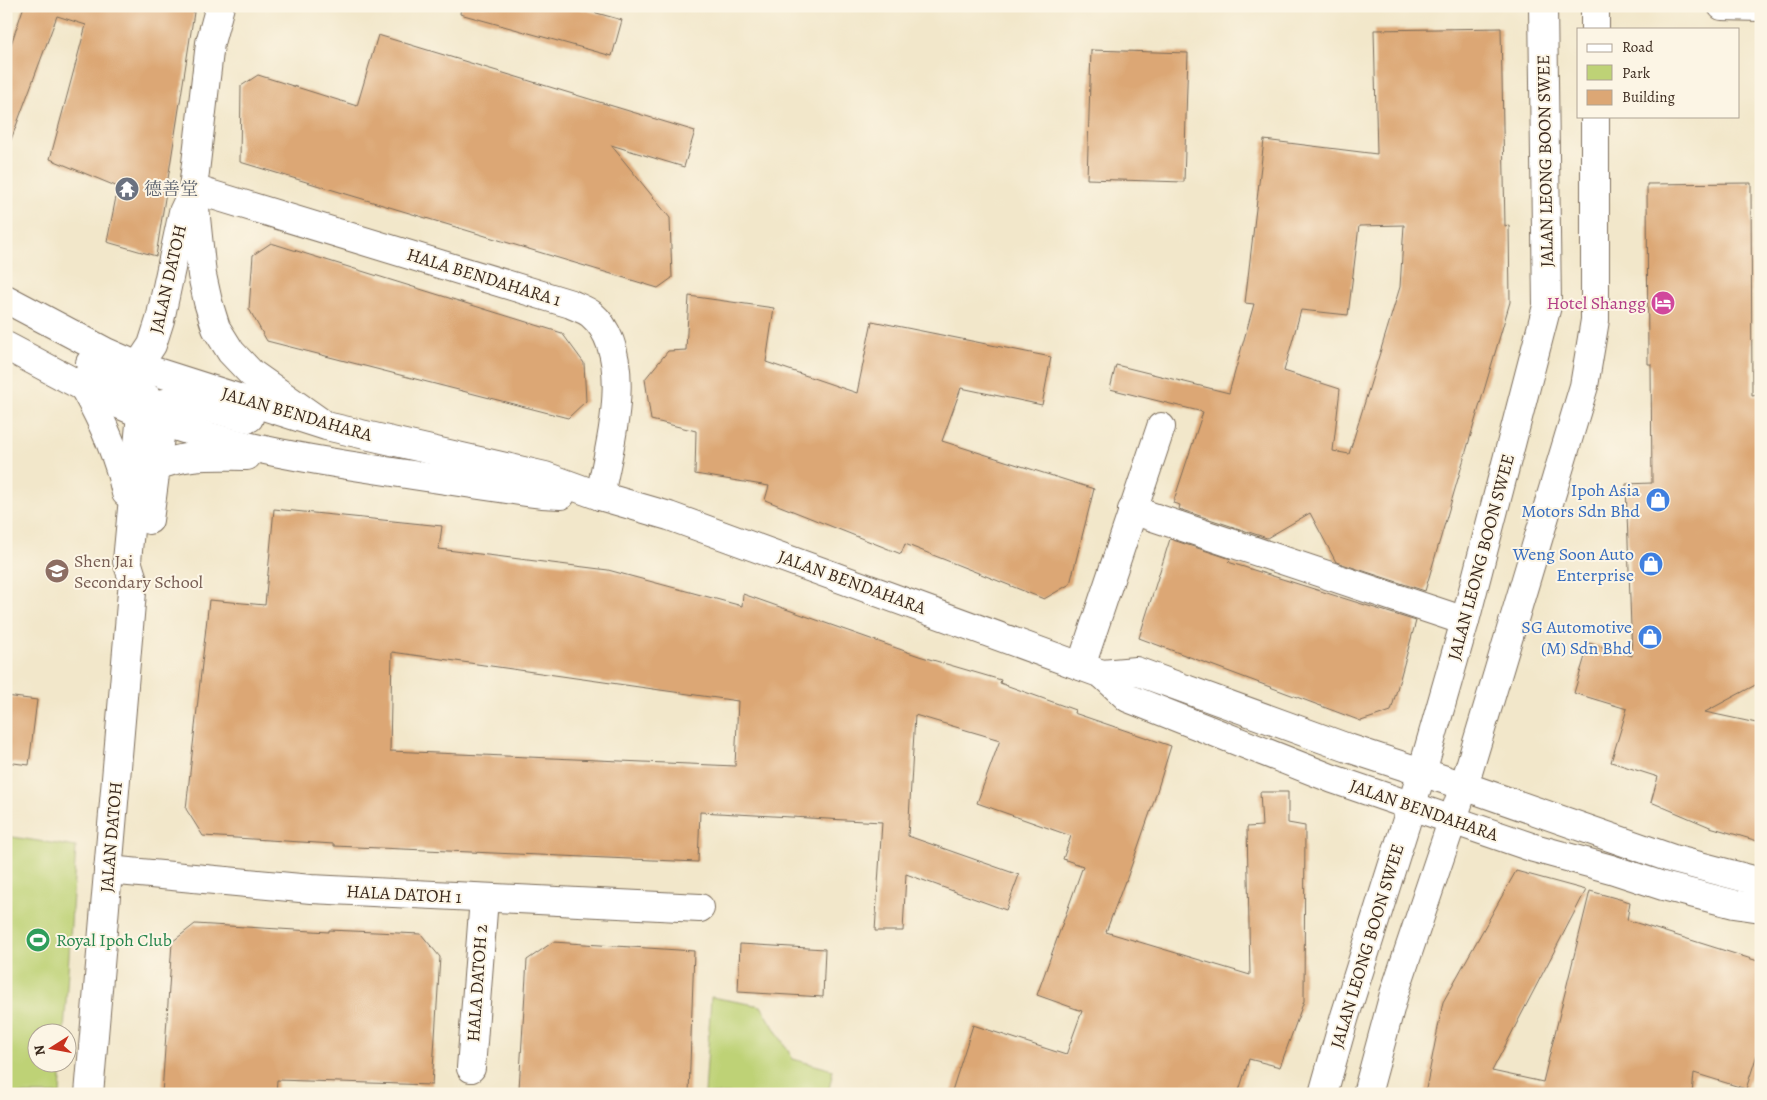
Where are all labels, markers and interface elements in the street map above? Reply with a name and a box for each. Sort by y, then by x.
legend [1577,28,1740,118]
text: Road [1622,37,1654,57]
street label: JALAN LEONG BOON SWEE [1531,55,1559,267]
text: Park [1622,63,1651,83]
text: Building [1622,87,1675,107]
temple icon: 德善堂 [114,176,140,202]
place label: 德善堂 [144,177,198,201]
street label: JALAN DATOH [144,222,192,336]
street label: HALA BENDAHARA 1 [404,242,564,312]
hotel icon: Hotel Shangg [1650,290,1676,316]
place label: Hotel Shangg [1547,291,1646,315]
street label: JALAN BENDAHARA [219,381,376,447]
street label: JALAN LEONG BOON SWEE [1442,451,1520,663]
place label: Ipoh Asia Motors Sdn Bhd [1521,478,1641,523]
shop icon: Ipoh Asia Motors Sdn Bhd [1645,487,1671,513]
place label: Weng Soon Auto Enterprise [1512,542,1634,587]
street label: JALAN BENDAHARA [775,544,930,620]
place label: Shen Jai Secondary School [74,549,204,594]
shop icon: Weng Soon Auto Enterprise [1638,551,1664,577]
school or university icon: Shen Jai Secondary School [44,558,70,584]
place label: SG Automotive (M) Sdn Bhd [1521,615,1632,660]
shop icon: SG Automotive (M) Sdn Bhd [1637,624,1663,650]
street label: JALAN BENDAHARA [1347,773,1502,847]
street label: JALAN DATOH [94,781,128,893]
street label: JALAN LEONG BOON SWEE [1324,841,1410,1051]
street label: HALA DATOH 1 [346,879,462,909]
street label: HALA DATOH 2 [461,923,493,1043]
sports icon: Royal Ipoh Club [25,927,51,953]
place label: Royal Ipoh Club [56,928,172,952]
north arrow [28,1022,78,1072]
text: N [29,1044,50,1057]

